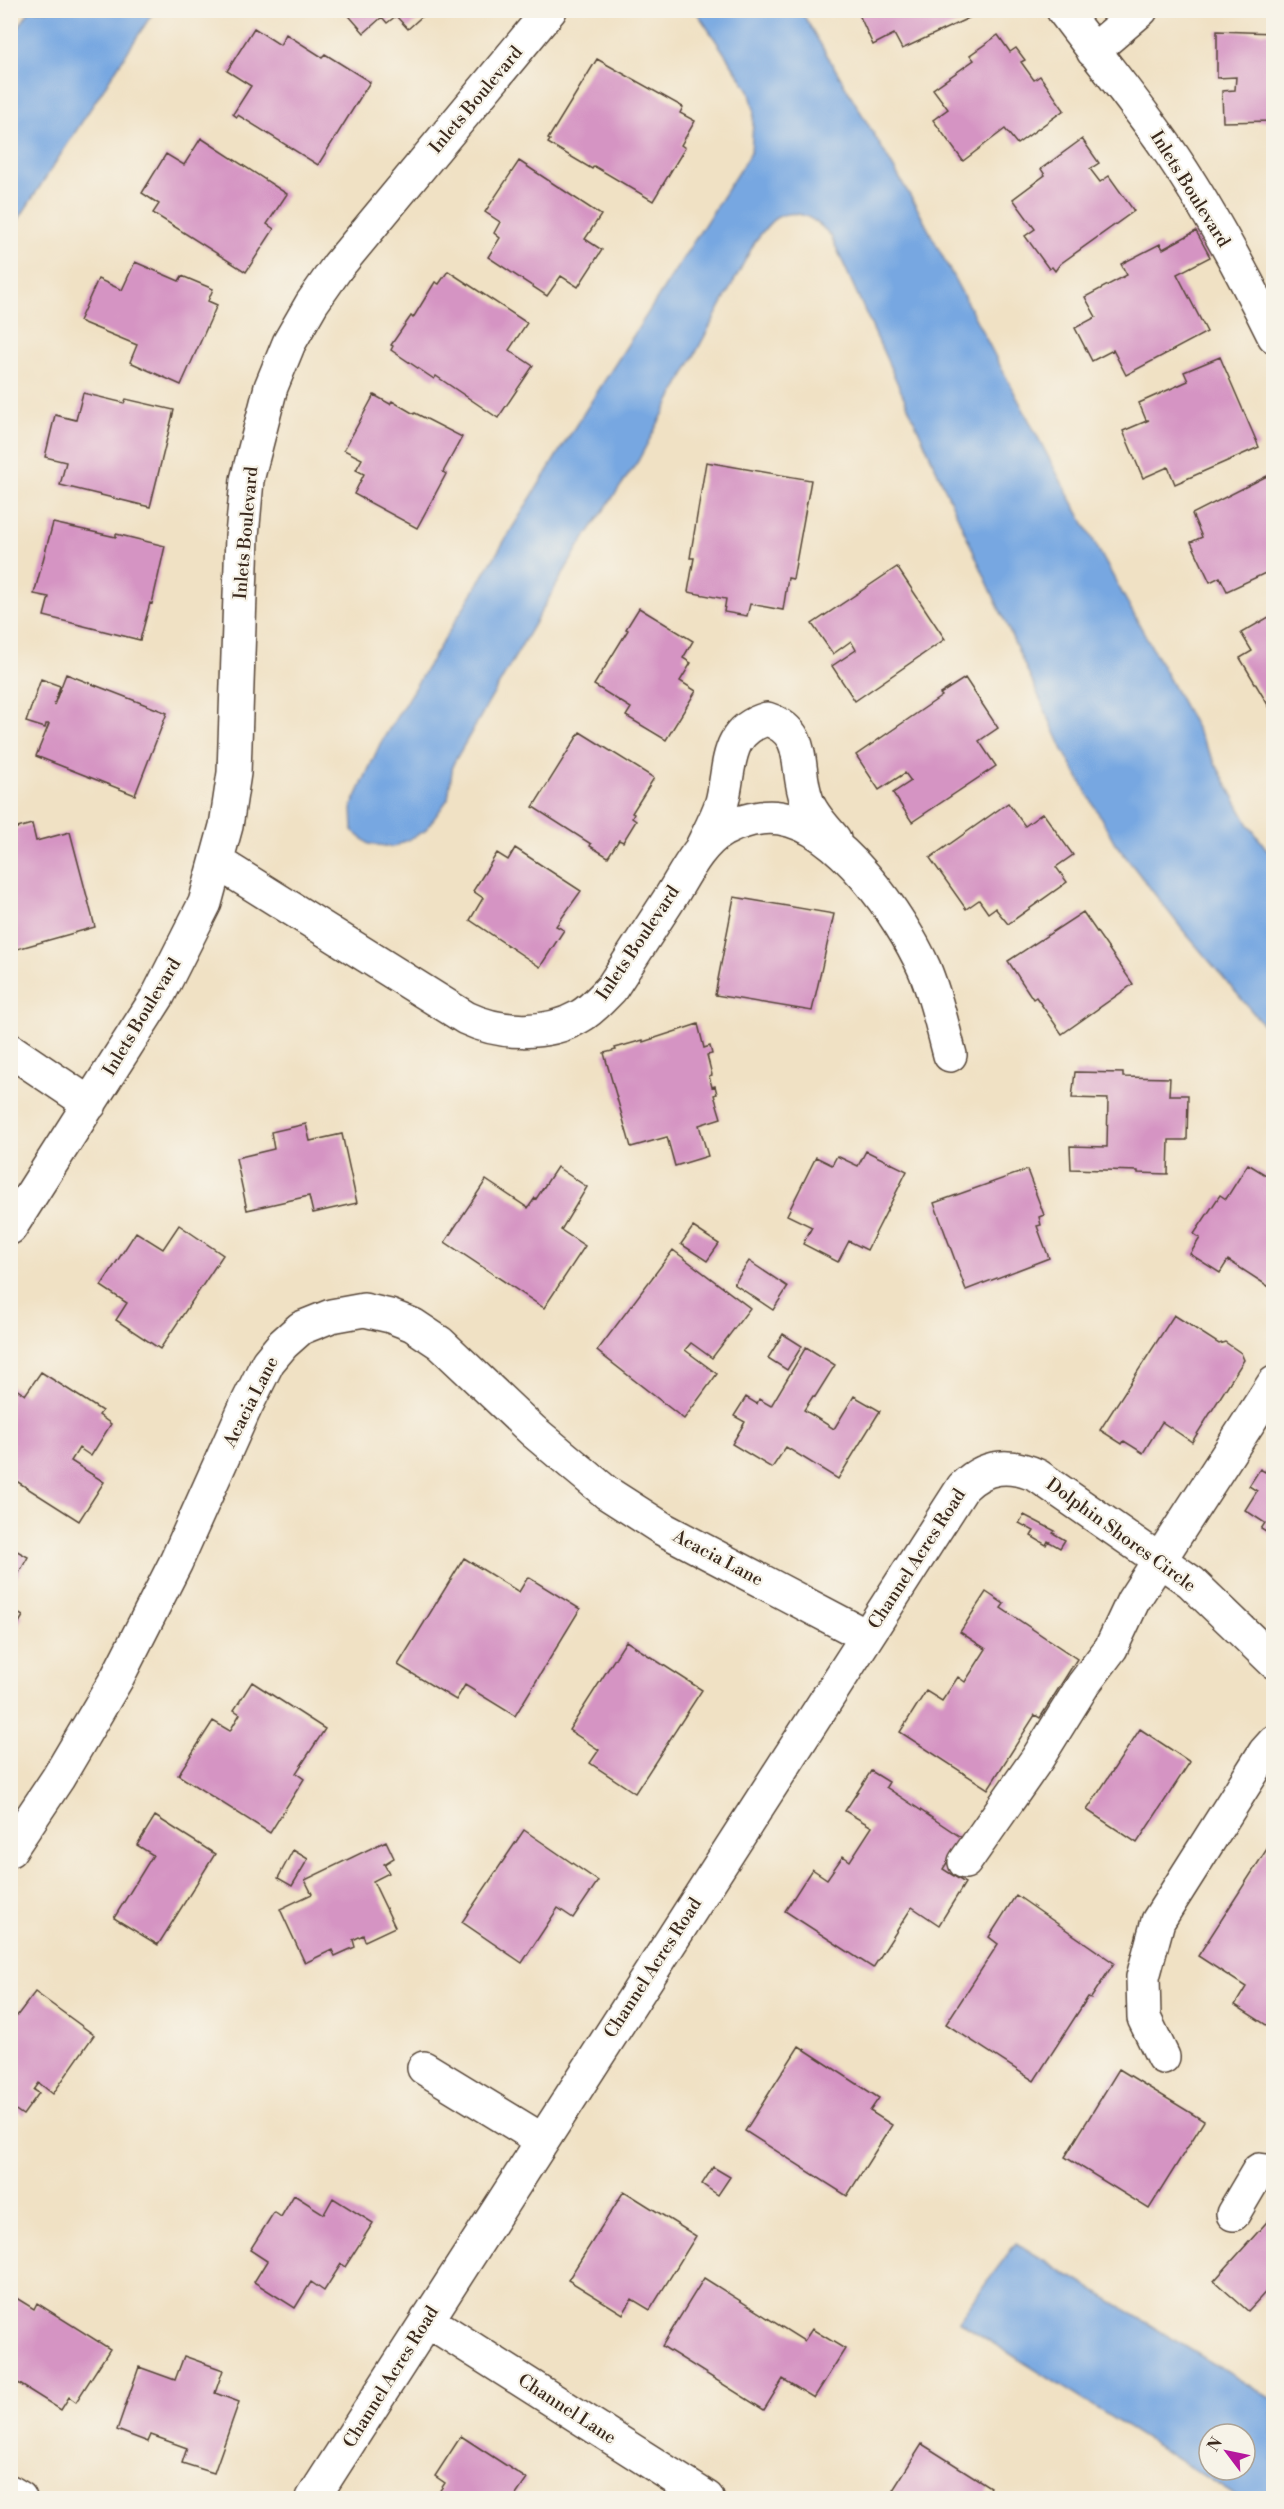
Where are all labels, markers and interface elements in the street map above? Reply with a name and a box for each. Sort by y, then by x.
street label: Inlets Boulevard [424,41,528,158]
street label: Inlets Boulevard [1145,126,1235,252]
street label: Inlets Boulevard [229,465,263,600]
street label: Inlets Boulevard [591,881,685,1005]
street label: Inlets Boulevard [98,953,187,1080]
street label: Acacia Lane [218,1353,284,1452]
street label: Dolphin Shores Circle [1042,1473,1200,1597]
street label: Channel Acres Road [863,1484,971,1634]
street label: Acacia Lane [668,1524,767,1591]
street label: Channel Acres Road [599,1893,707,2043]
street label: Channel Acres Road [338,2301,444,2452]
street label: Channel Lane [514,2369,620,2449]
north arrow [1197,2422,1257,2482]
text: N [1203,2434,1227,2455]

